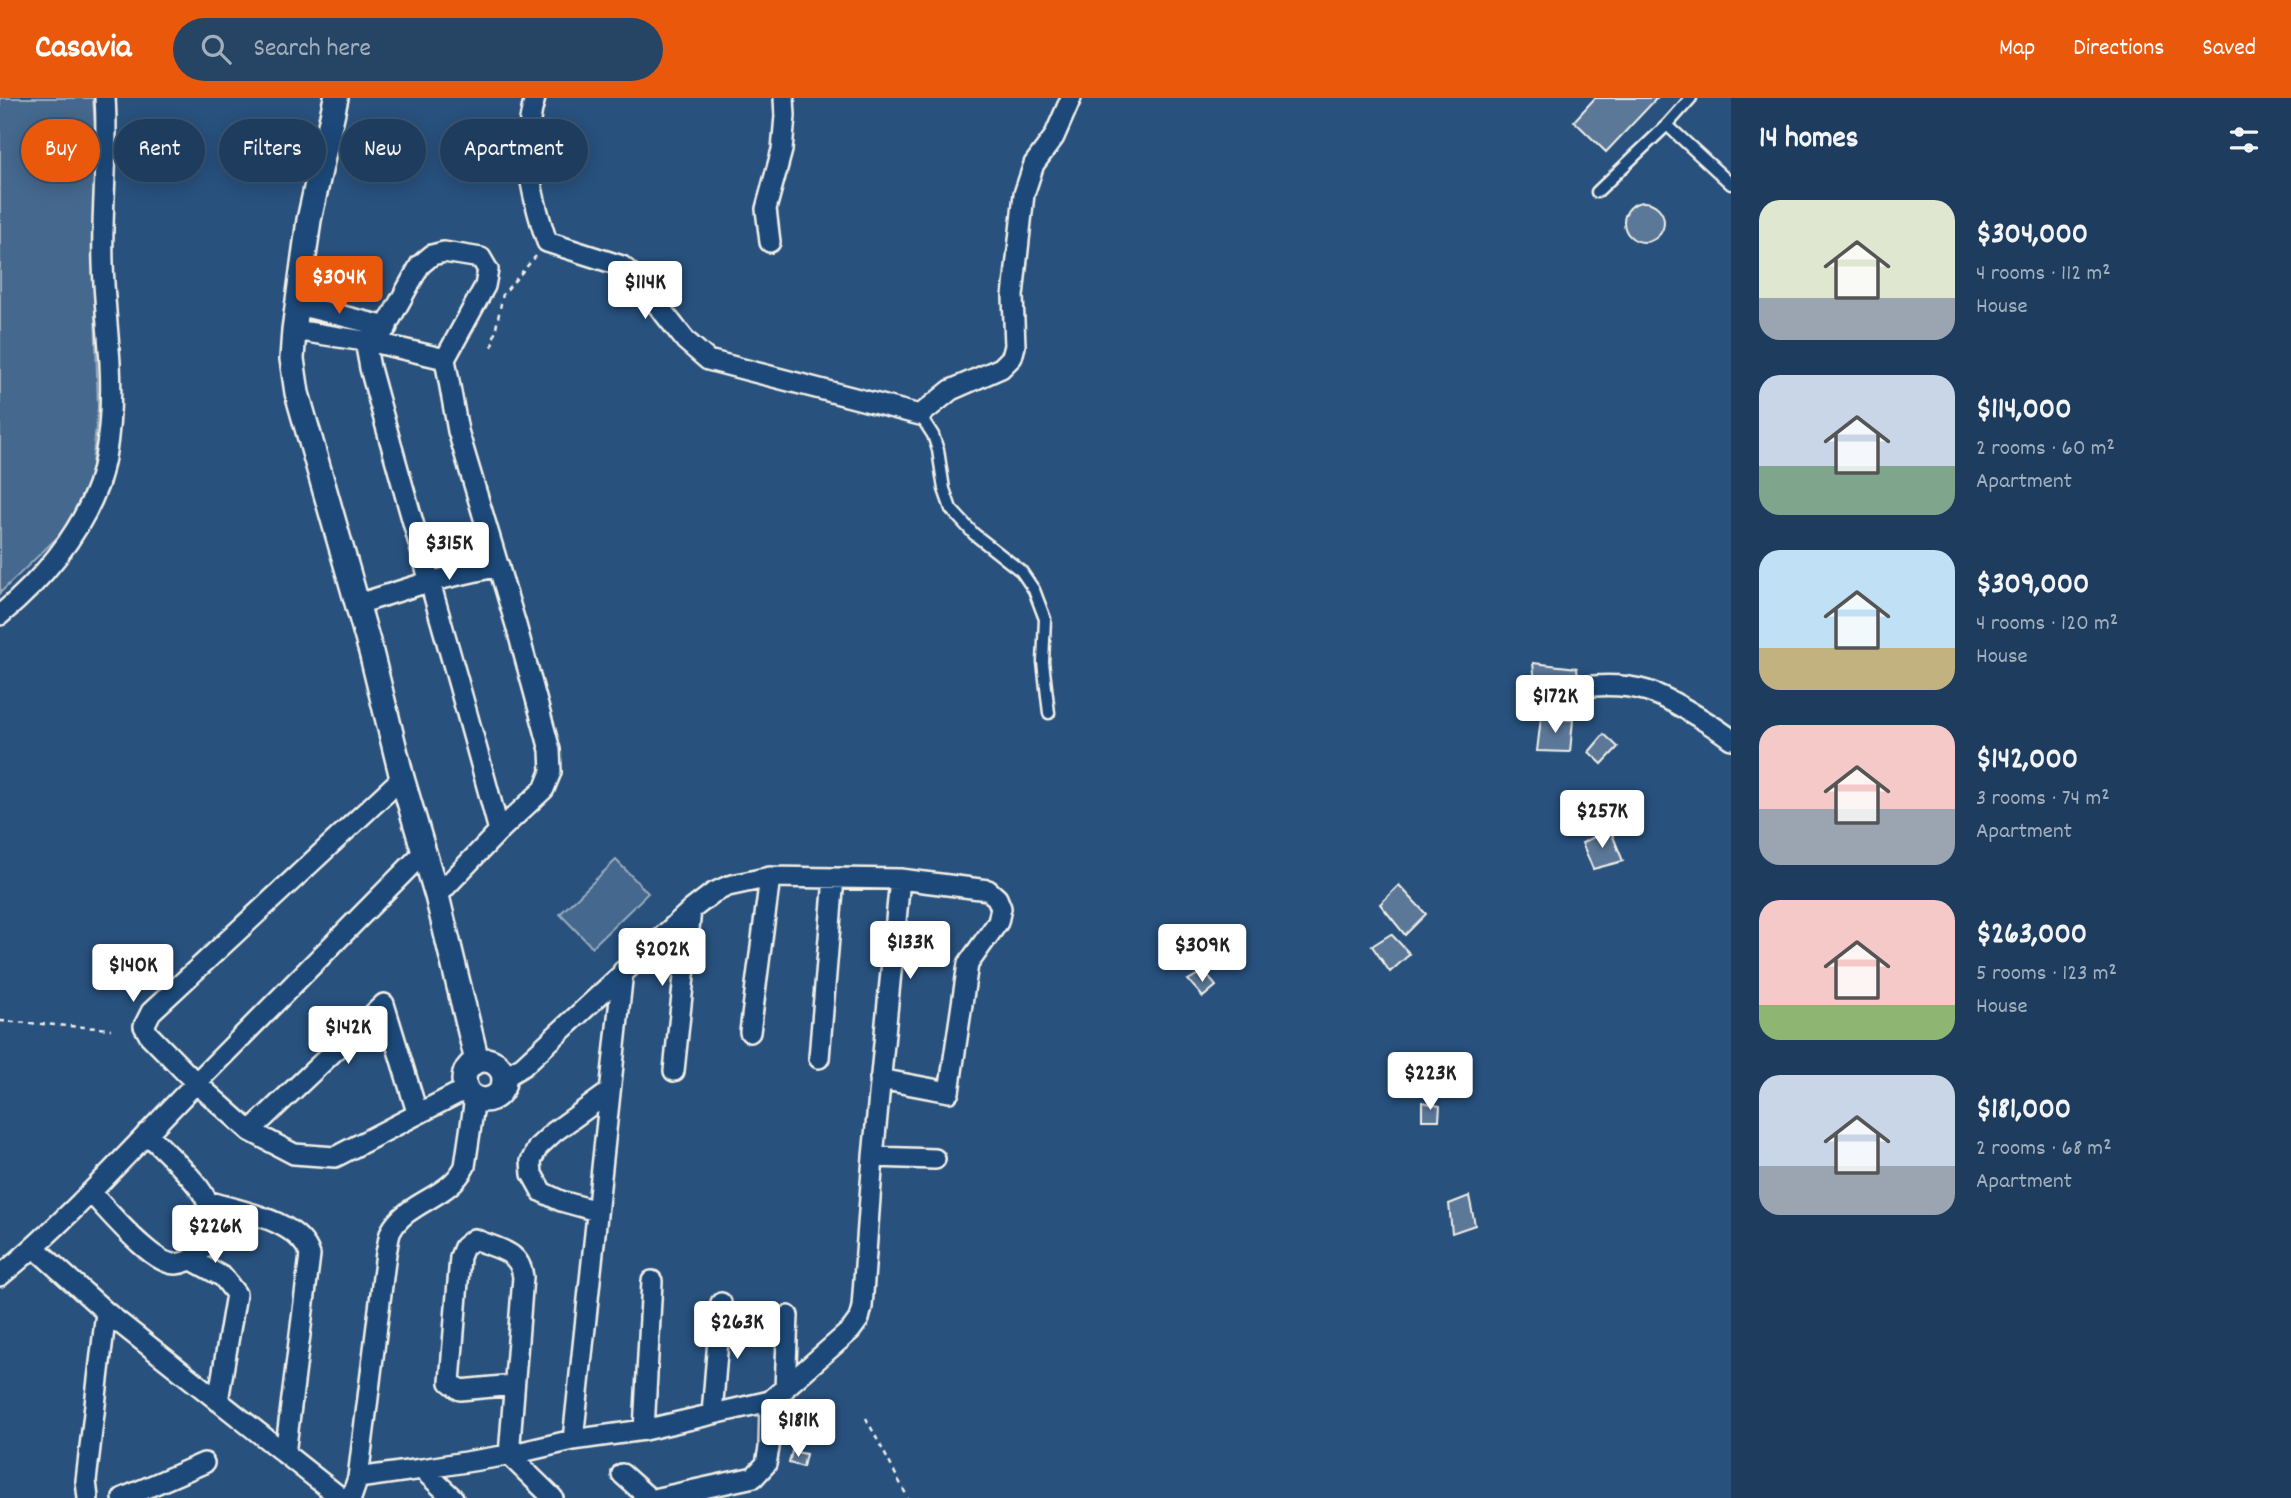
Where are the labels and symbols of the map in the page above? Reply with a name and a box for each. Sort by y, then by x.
pin: $304K [290,256,388,316]
pin: $114K [596,262,694,321]
pin: $315K [400,522,498,582]
pin: $172K [1506,676,1604,735]
pin: $257K [1553,790,1651,850]
pin: $133K [861,922,959,981]
pin: $309K [1153,924,1251,984]
pin: $202K [613,928,711,988]
pin: $140K [84,944,182,1004]
pin: $142K [299,1006,397,1066]
pin: $223K [1381,1052,1479,1112]
pin: $226K [166,1206,264,1265]
pin: $263K [688,1302,786,1361]
pin: $181K [749,1400,847,1459]

